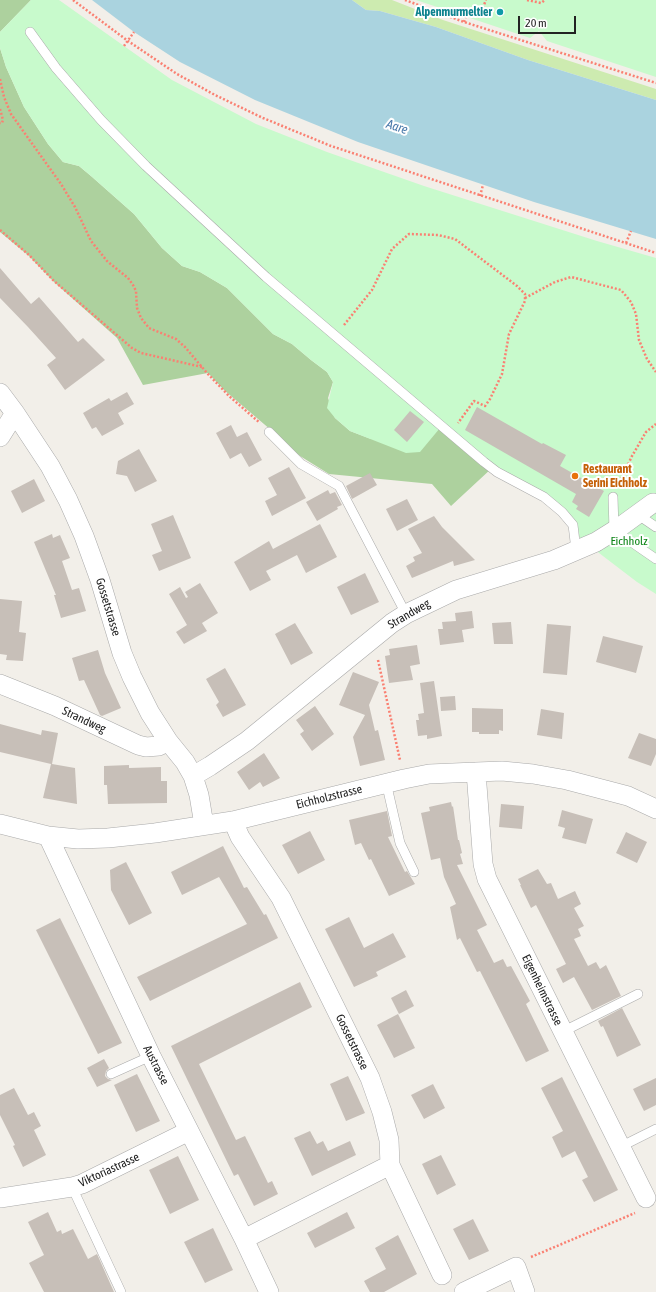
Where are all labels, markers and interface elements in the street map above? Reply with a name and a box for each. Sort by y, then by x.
place label: Alpenmurmeltier [416,5,492,19]
marker: Alpenmurmeltier [495,7,505,17]
scale bar [520,8,578,34]
text: 20 m [525,16,547,30]
water label: Aare [384,116,410,138]
place label: Restaurant Serini Eichholz [583,462,647,490]
marker: Restaurant Serini Eichholz [570,471,580,481]
park label: Eichholz [610,534,648,548]
street label: Gossetstrasse [92,576,124,638]
street label: Strandweg [385,596,433,632]
street label: Strandweg [60,704,108,736]
street label: Eichholzstrasse [294,782,364,812]
street label: Eigenheimstrasse [519,952,565,1028]
street label: Gossetstrasse [332,1012,372,1072]
street label: Austrasse [140,1043,172,1087]
street label: Viktoriastrasse [76,1150,142,1190]

